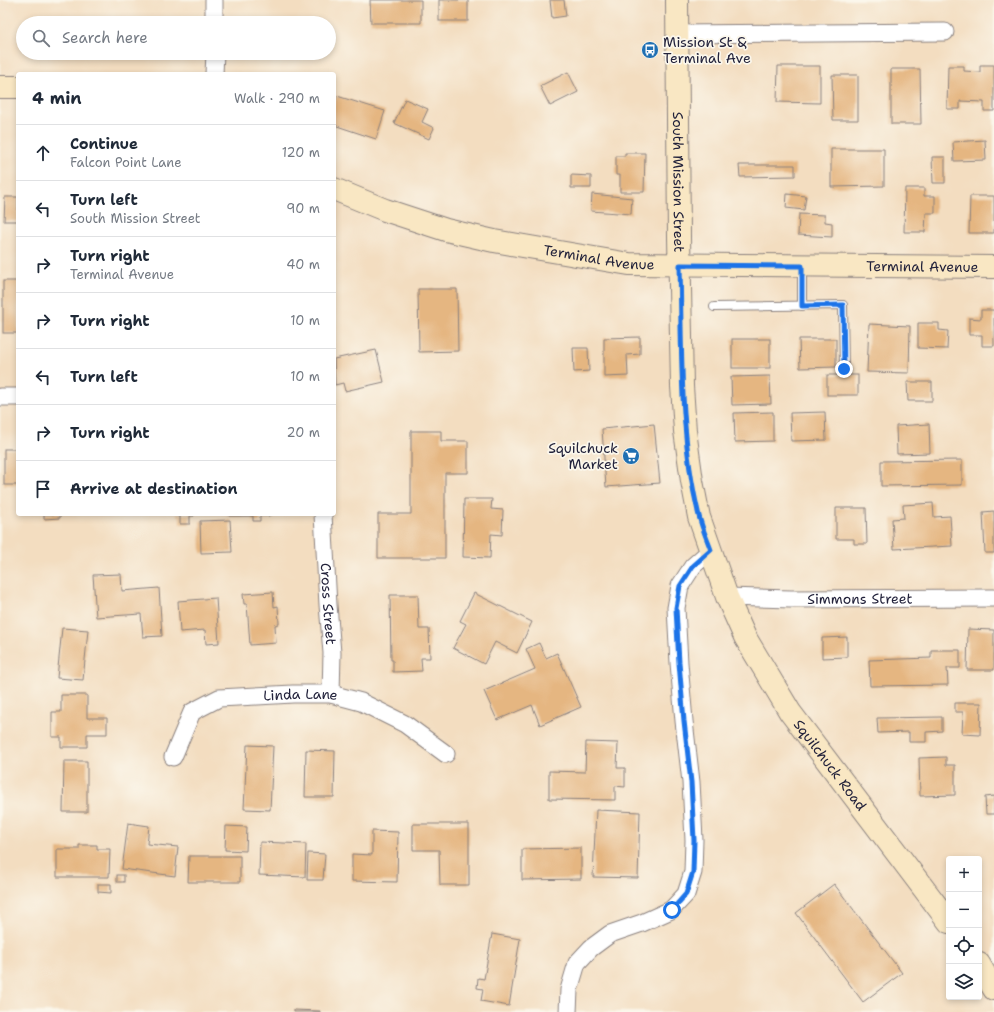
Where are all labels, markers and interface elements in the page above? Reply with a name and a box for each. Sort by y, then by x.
search box [16,16,336,60]
icon: search [30,27,52,49]
text: Search here [62,28,148,48]
place label: Mission St & Terminal Ave [663,33,751,67]
bus stop icon: Mission St & Terminal Ave [640,40,660,60]
text: 4 min [32,87,82,109]
text: Walk · 290 m [234,90,320,107]
street label: South Mission Street [669,112,688,253]
text: Continue [70,134,138,154]
icon: ahead [32,142,54,164]
text: 120 m [282,144,320,161]
text: Falcon Point Lane [70,154,182,171]
text: Turn left [70,190,138,210]
icon: left [32,198,54,220]
text: 90 m [286,200,320,217]
text: South Mission Street [70,210,201,227]
street label: Terminal Avenue [542,241,655,273]
text: Turn right [70,246,150,266]
icon: right [32,254,54,276]
text: 40 m [286,256,320,273]
street label: Terminal Avenue [866,257,979,276]
text: Terminal Avenue [70,266,174,283]
icon: right [32,310,54,332]
text: Turn right [70,311,150,331]
text: 10 m [290,312,320,329]
route end [835,360,853,378]
icon: left [32,366,54,388]
text: Turn left [70,367,138,387]
text: 10 m [290,368,320,385]
icon: right [32,422,54,444]
text: Turn right [70,423,150,443]
text: 20 m [287,424,320,441]
place label: Squilchuck Market [548,439,618,473]
supermarket icon: Squilchuck Market [621,446,641,466]
icon: arrive [32,478,54,500]
text: Arrive at destination [70,479,238,499]
street label: Cross Street [317,563,340,645]
street label: Simmons Street [807,589,913,608]
street label: Linda Lane [263,685,340,705]
street label: Squilchuck Road [790,716,871,814]
map controls [946,856,982,1000]
button: + [946,856,982,892]
button: − [946,892,982,928]
route start [663,901,681,919]
button: locate [946,928,982,964]
button: layers [946,964,982,1000]

